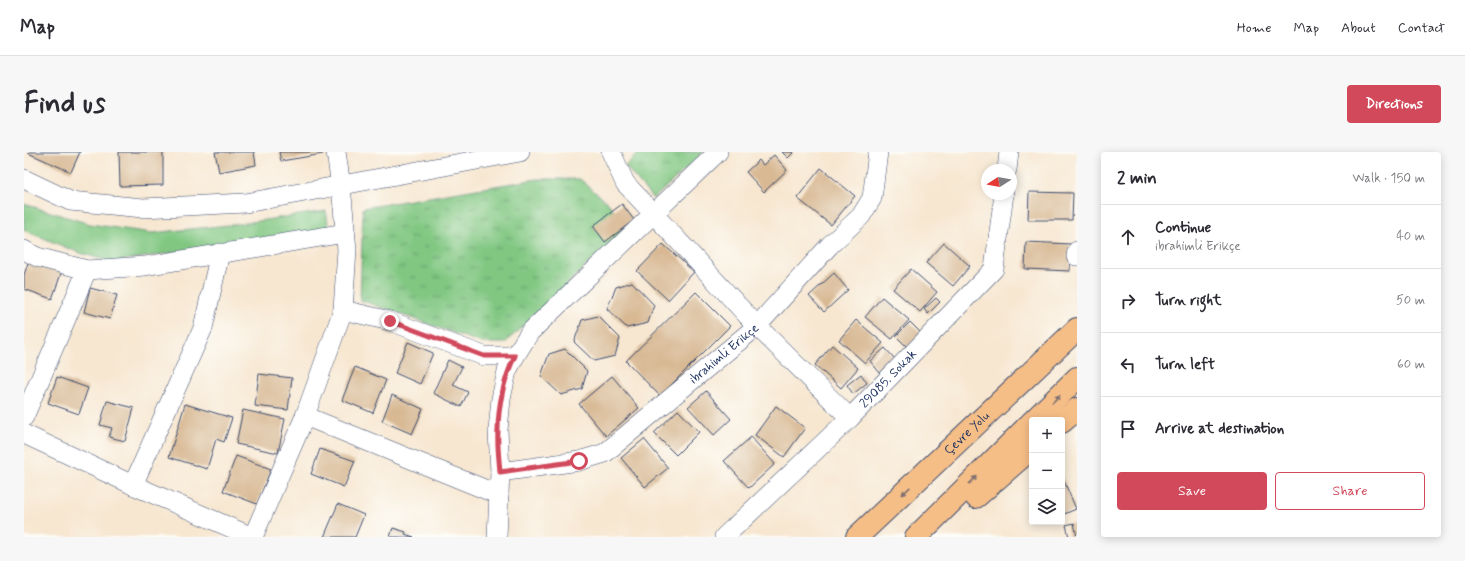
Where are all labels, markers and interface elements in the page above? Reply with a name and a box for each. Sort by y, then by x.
text: Map [20,15,55,40]
text: Home [1237,19,1271,37]
text: Map [1293,19,1319,37]
text: About [1341,19,1376,37]
text: Contact [1398,19,1445,37]
button: Directions [1347,85,1441,123]
text: Find us [24,86,105,123]
north arrow [981,164,1017,200]
text: 2 min [1117,167,1157,189]
text: Walk · 150 m [1352,170,1425,187]
text: Continue [1155,218,1211,238]
icon: ahead [1117,226,1139,248]
text: 40 m [1396,228,1425,245]
text: ibrahimli Erikçe [1155,238,1241,255]
icon: right [1117,290,1139,312]
text: Turn right [1155,291,1222,311]
text: 50 m [1396,292,1425,309]
route end [381,312,399,330]
street label: ibrahimli Erikçe [686,320,762,388]
street label: 29085. Sokak [856,345,921,412]
icon: left [1117,354,1139,376]
text: Turn left [1155,355,1215,375]
text: 60 m [1397,356,1425,373]
one-way arrow [1051,394,1061,404]
street label: Çevre Yolu [940,408,993,459]
map controls [1029,417,1065,525]
button: + [1029,417,1065,453]
icon: arrive [1117,418,1139,440]
text: Arrive at destination [1155,419,1284,439]
route start [570,452,588,470]
button: − [1029,453,1065,489]
button: Save [1117,472,1267,510]
button: Share [1275,472,1425,510]
one-way arrow [968,475,978,485]
one-way arrow [901,486,912,495]
button: layers [1029,489,1065,525]

